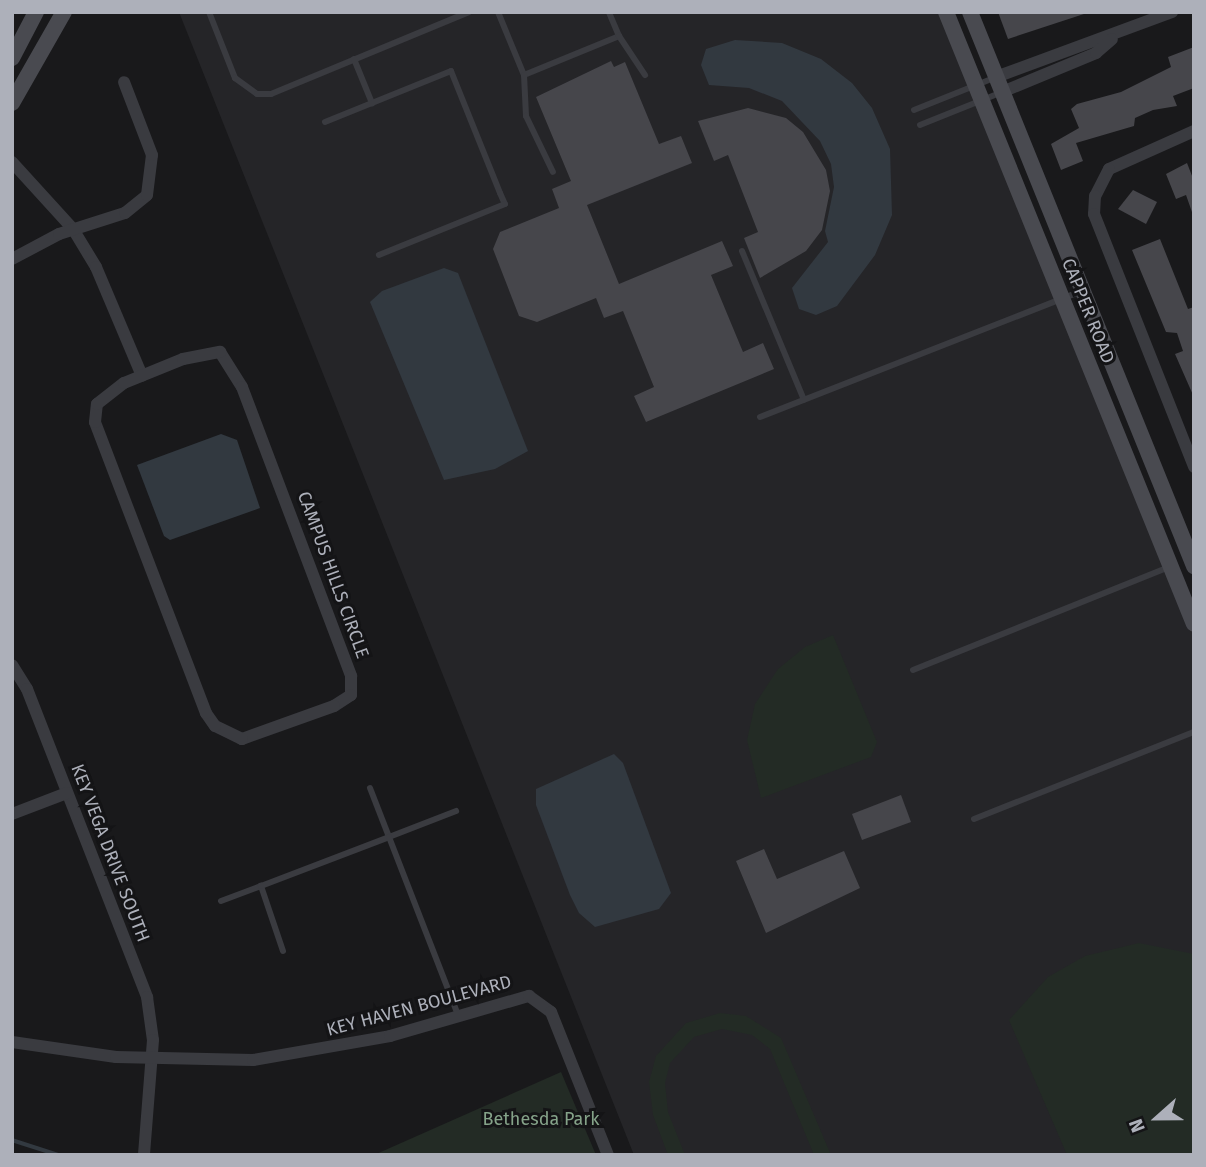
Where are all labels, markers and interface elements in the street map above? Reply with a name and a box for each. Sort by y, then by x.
street label: CAPPER ROAD [1057,255,1119,367]
street label: CAMPUS HILLS CIRCLE [293,489,373,661]
street label: KEY VEGA DRIVE SOUTH [66,761,154,945]
street label: KEY HAVEN BOULEVARD [324,971,514,1041]
north arrow [1122,1083,1192,1153]
park label: Bethesda Park [483,1108,599,1130]
text: N [1124,1116,1150,1136]

